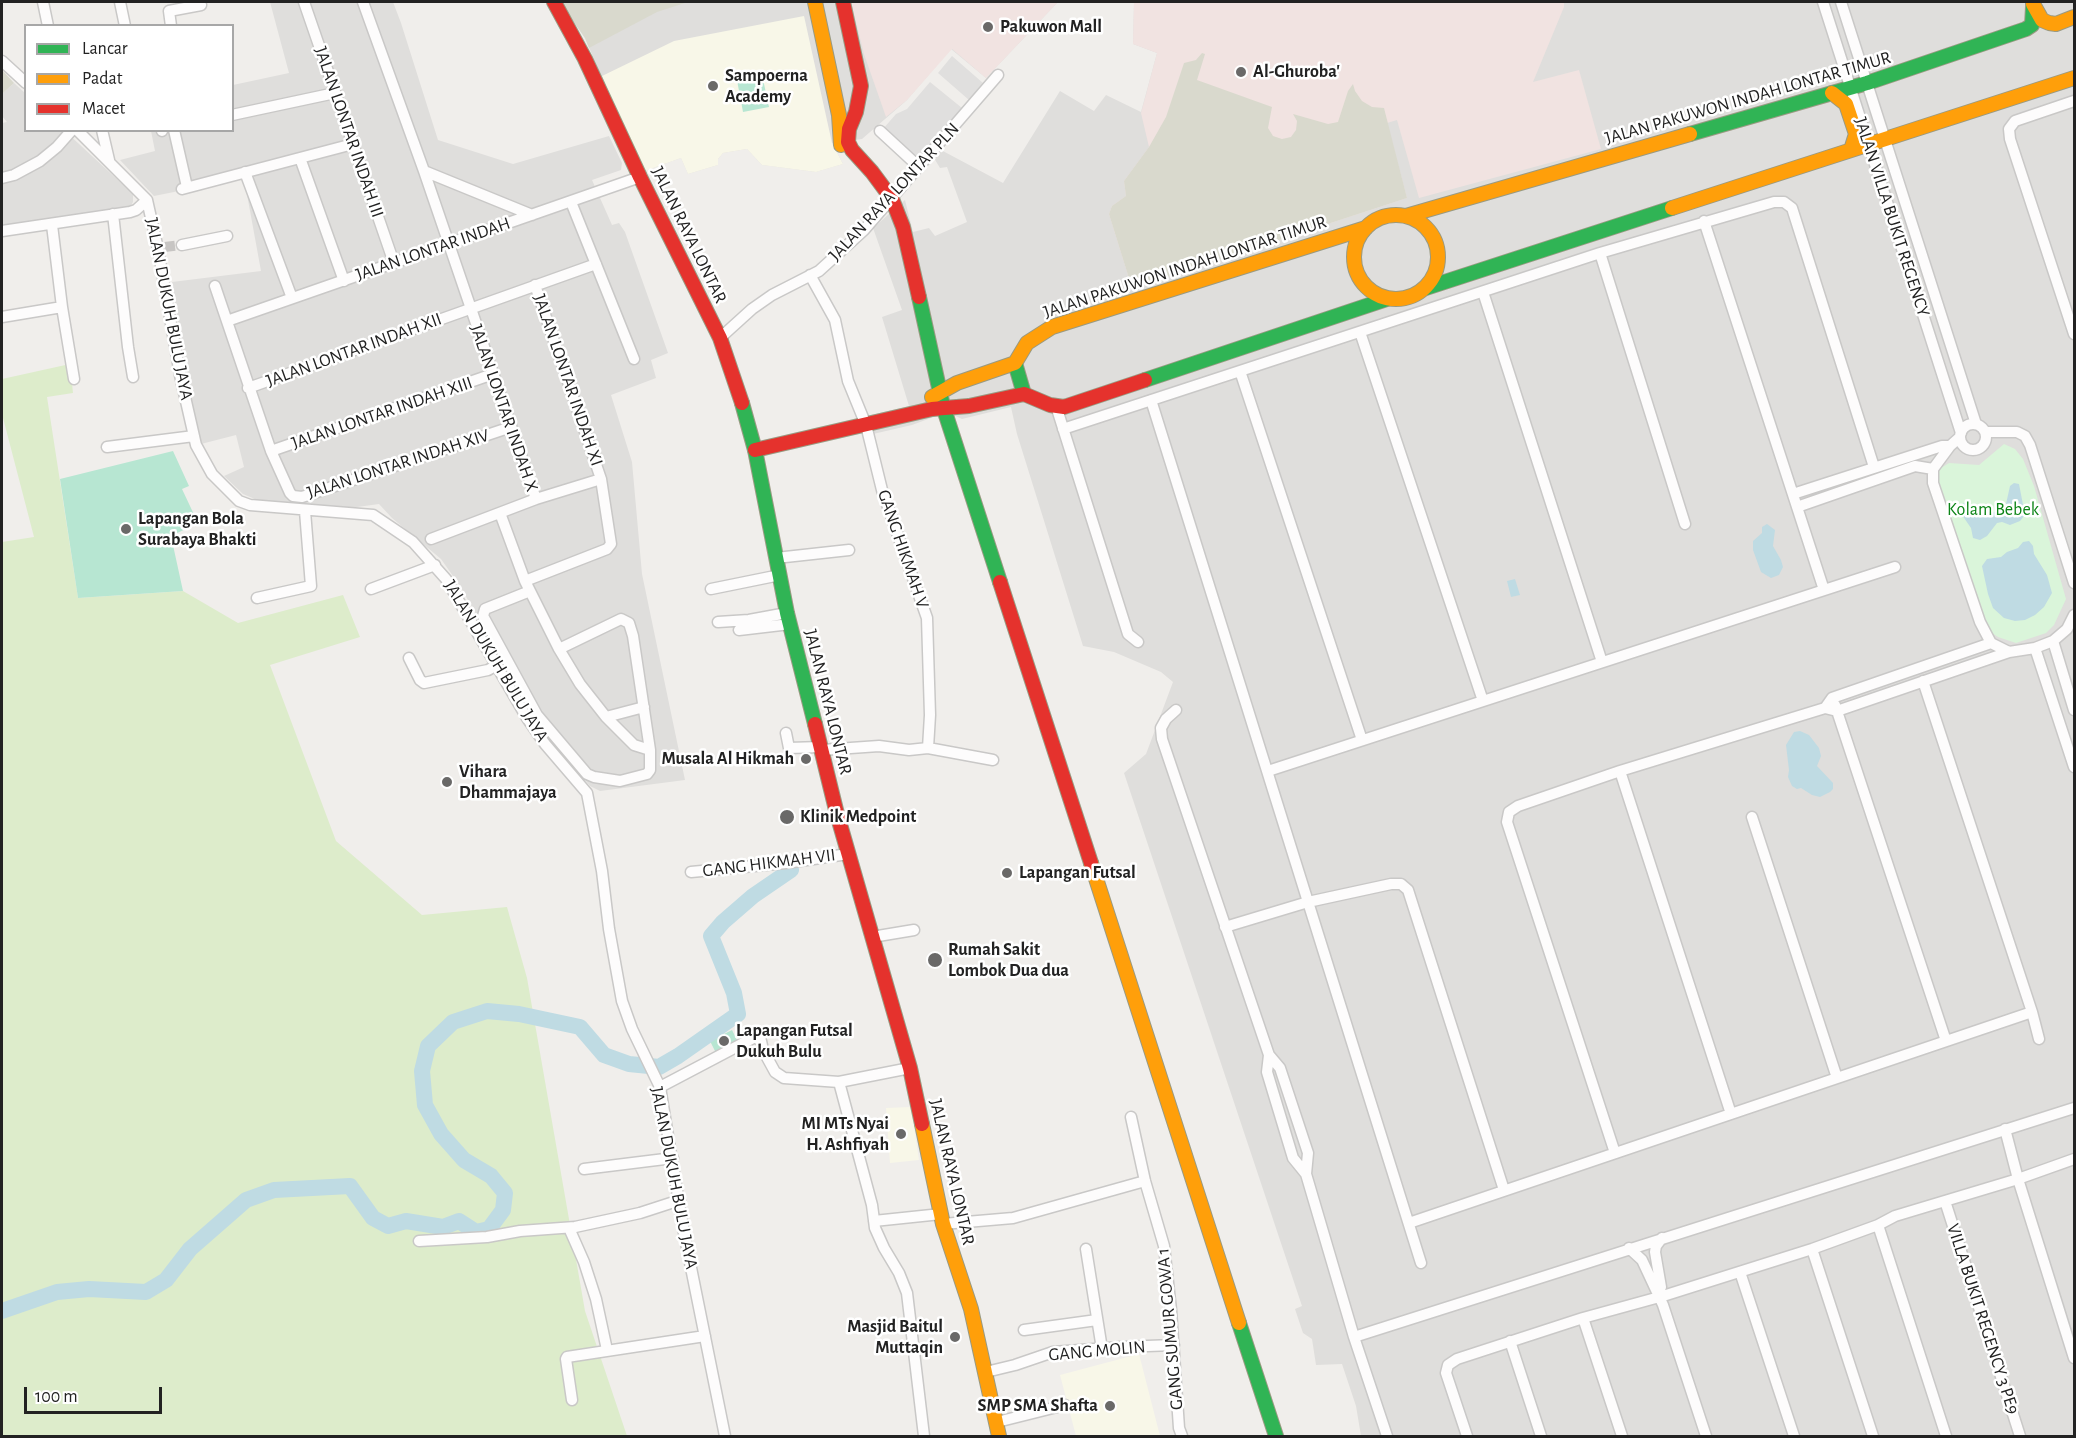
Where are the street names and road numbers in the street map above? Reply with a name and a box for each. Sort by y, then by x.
street label: JALAN LONTAR INDAH III [310,44,388,220]
street label: JALAN PAKUWON INDAH LONTAR TIMUR [1603,47,1893,149]
street label: JALAN VILLA BUKIT REGENCY [1850,115,1934,319]
street label: JALAN RAYA LONTAR PLN [824,118,964,266]
street label: JALAN RAYA LONTAR [647,163,731,307]
street label: JALAN PAKUWON INDAH LONTAR TIMUR [1041,211,1329,323]
street label: JALAN LONTAR INDAH [353,212,513,286]
street label: JALAN DUKUH BULU JAYA [141,216,197,402]
street label: JALAN LONTAR INDAH XI [528,291,608,469]
street label: JALAN LONTAR INDAH XII [263,308,445,392]
street label: JALAN LONTAR INDAH X [465,321,543,495]
street label: JALAN LONTAR INDAH XIII [289,372,475,454]
street label: JALAN LONTAR INDAH XIV [304,424,492,504]
street label: GANG HIKMAH V [873,487,933,611]
street label: JALAN DUKUH BULU JAYA [439,576,553,746]
street label: JALAN RAYA LONTAR [799,627,857,777]
street label: GANG HIKMAH VII [701,844,837,882]
street label: JALAN DUKUH BULU JAYA [646,1085,702,1271]
street label: JALAN RAYA LONTAR [925,1097,979,1247]
street label: VILLA BUKIT REGENCY 3 PE9 [1942,1221,2024,1417]
street label: GANG SUMUR GOWA 1 [1152,1247,1188,1411]
street label: GANG MOLIN [1048,1336,1146,1366]

